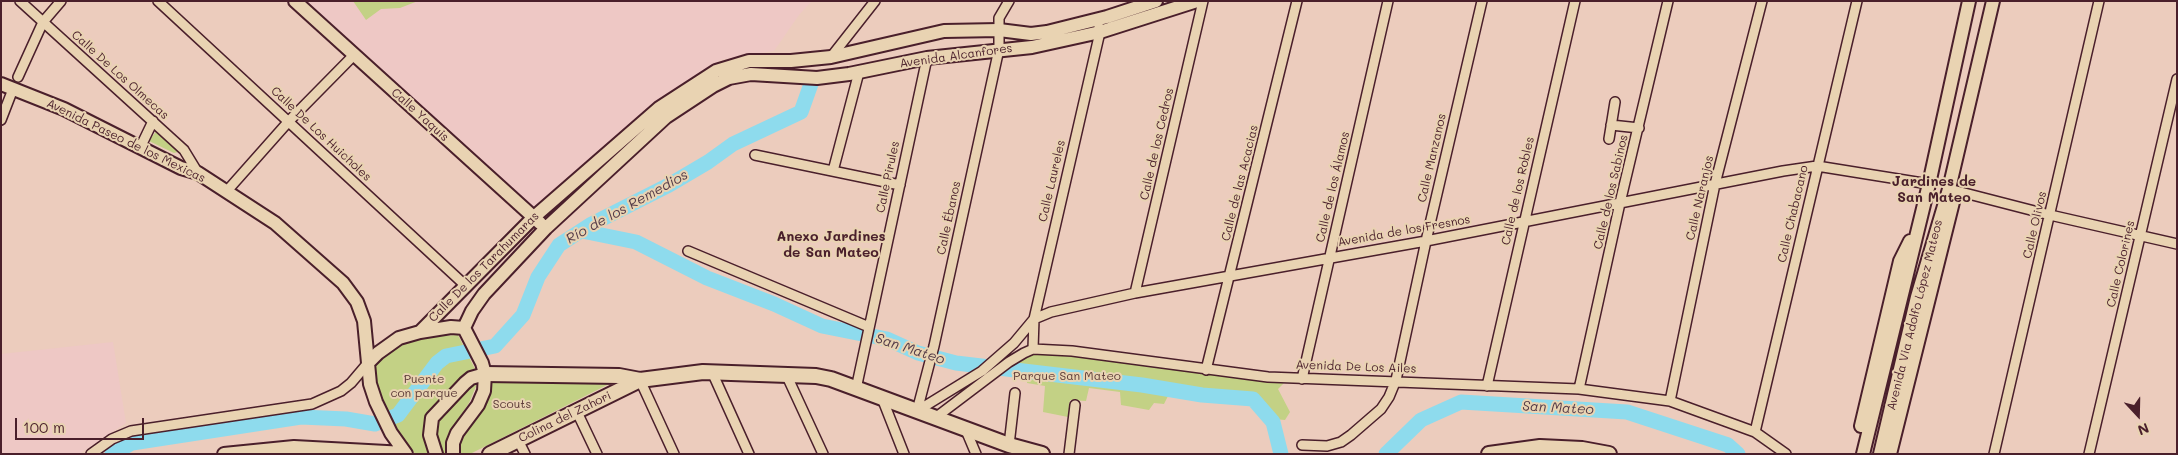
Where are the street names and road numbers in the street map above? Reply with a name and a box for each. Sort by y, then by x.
street label: Calle De Los Olmecas [68,28,172,122]
street label: Avenida Alcanfores [899,41,1013,71]
street label: Calle De Los Huicholes [268,84,374,184]
street label: Calle Yaquis [388,85,452,145]
street label: Calle de los Cedros [1137,87,1177,201]
street label: Avenida Paseo de los Mexicas [44,96,208,186]
street label: Calle Manzanos [1415,112,1449,204]
street label: Calle de las Acacias [1219,123,1261,243]
street label: Calle de los Álamos [1313,130,1353,244]
street label: Calle de los Sabinos [1591,133,1631,251]
street label: Calle de los Robles [1499,135,1537,247]
street label: Calle Laureles [1036,139,1068,223]
street label: Calle Pirules [873,140,903,214]
street label: Calle Naranjos [1683,154,1717,242]
street label: Calle Chabacano [1775,164,1811,264]
street label: Calle Ébanos [934,180,964,256]
street label: Calle Olivos [2020,190,2050,260]
street label: Calle De los Tarahumaras [426,209,542,325]
street label: Avenida de los Fresnos [1337,212,1471,250]
street label: Avenida Via Adolfo López Mateos [1884,218,1946,412]
street label: Calle Colorines [2104,219,2138,309]
street label: Avenida De Los Ailes [1295,358,1417,376]
street label: Colina del Zahori [516,388,614,446]

